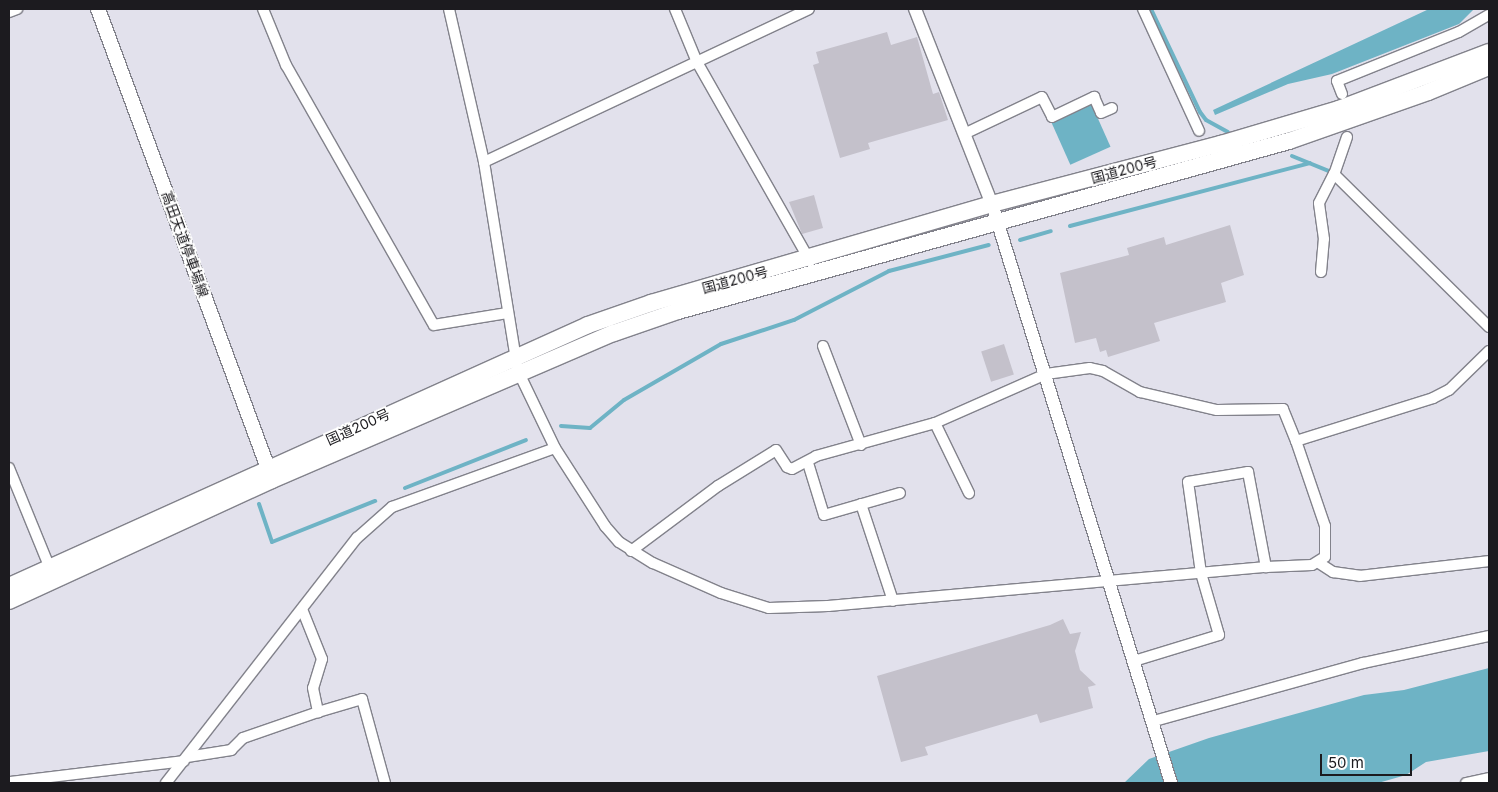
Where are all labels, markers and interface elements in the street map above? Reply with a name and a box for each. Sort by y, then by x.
street label: 国道200号 [1089,153,1159,187]
street label: 高田天道停車場線 [158,189,212,299]
street label: 国道200号 [700,263,770,297]
street label: 国道200号 [323,405,393,449]
scale bar [1323,744,1416,776]
text: 50 m [1328,753,1364,772]

